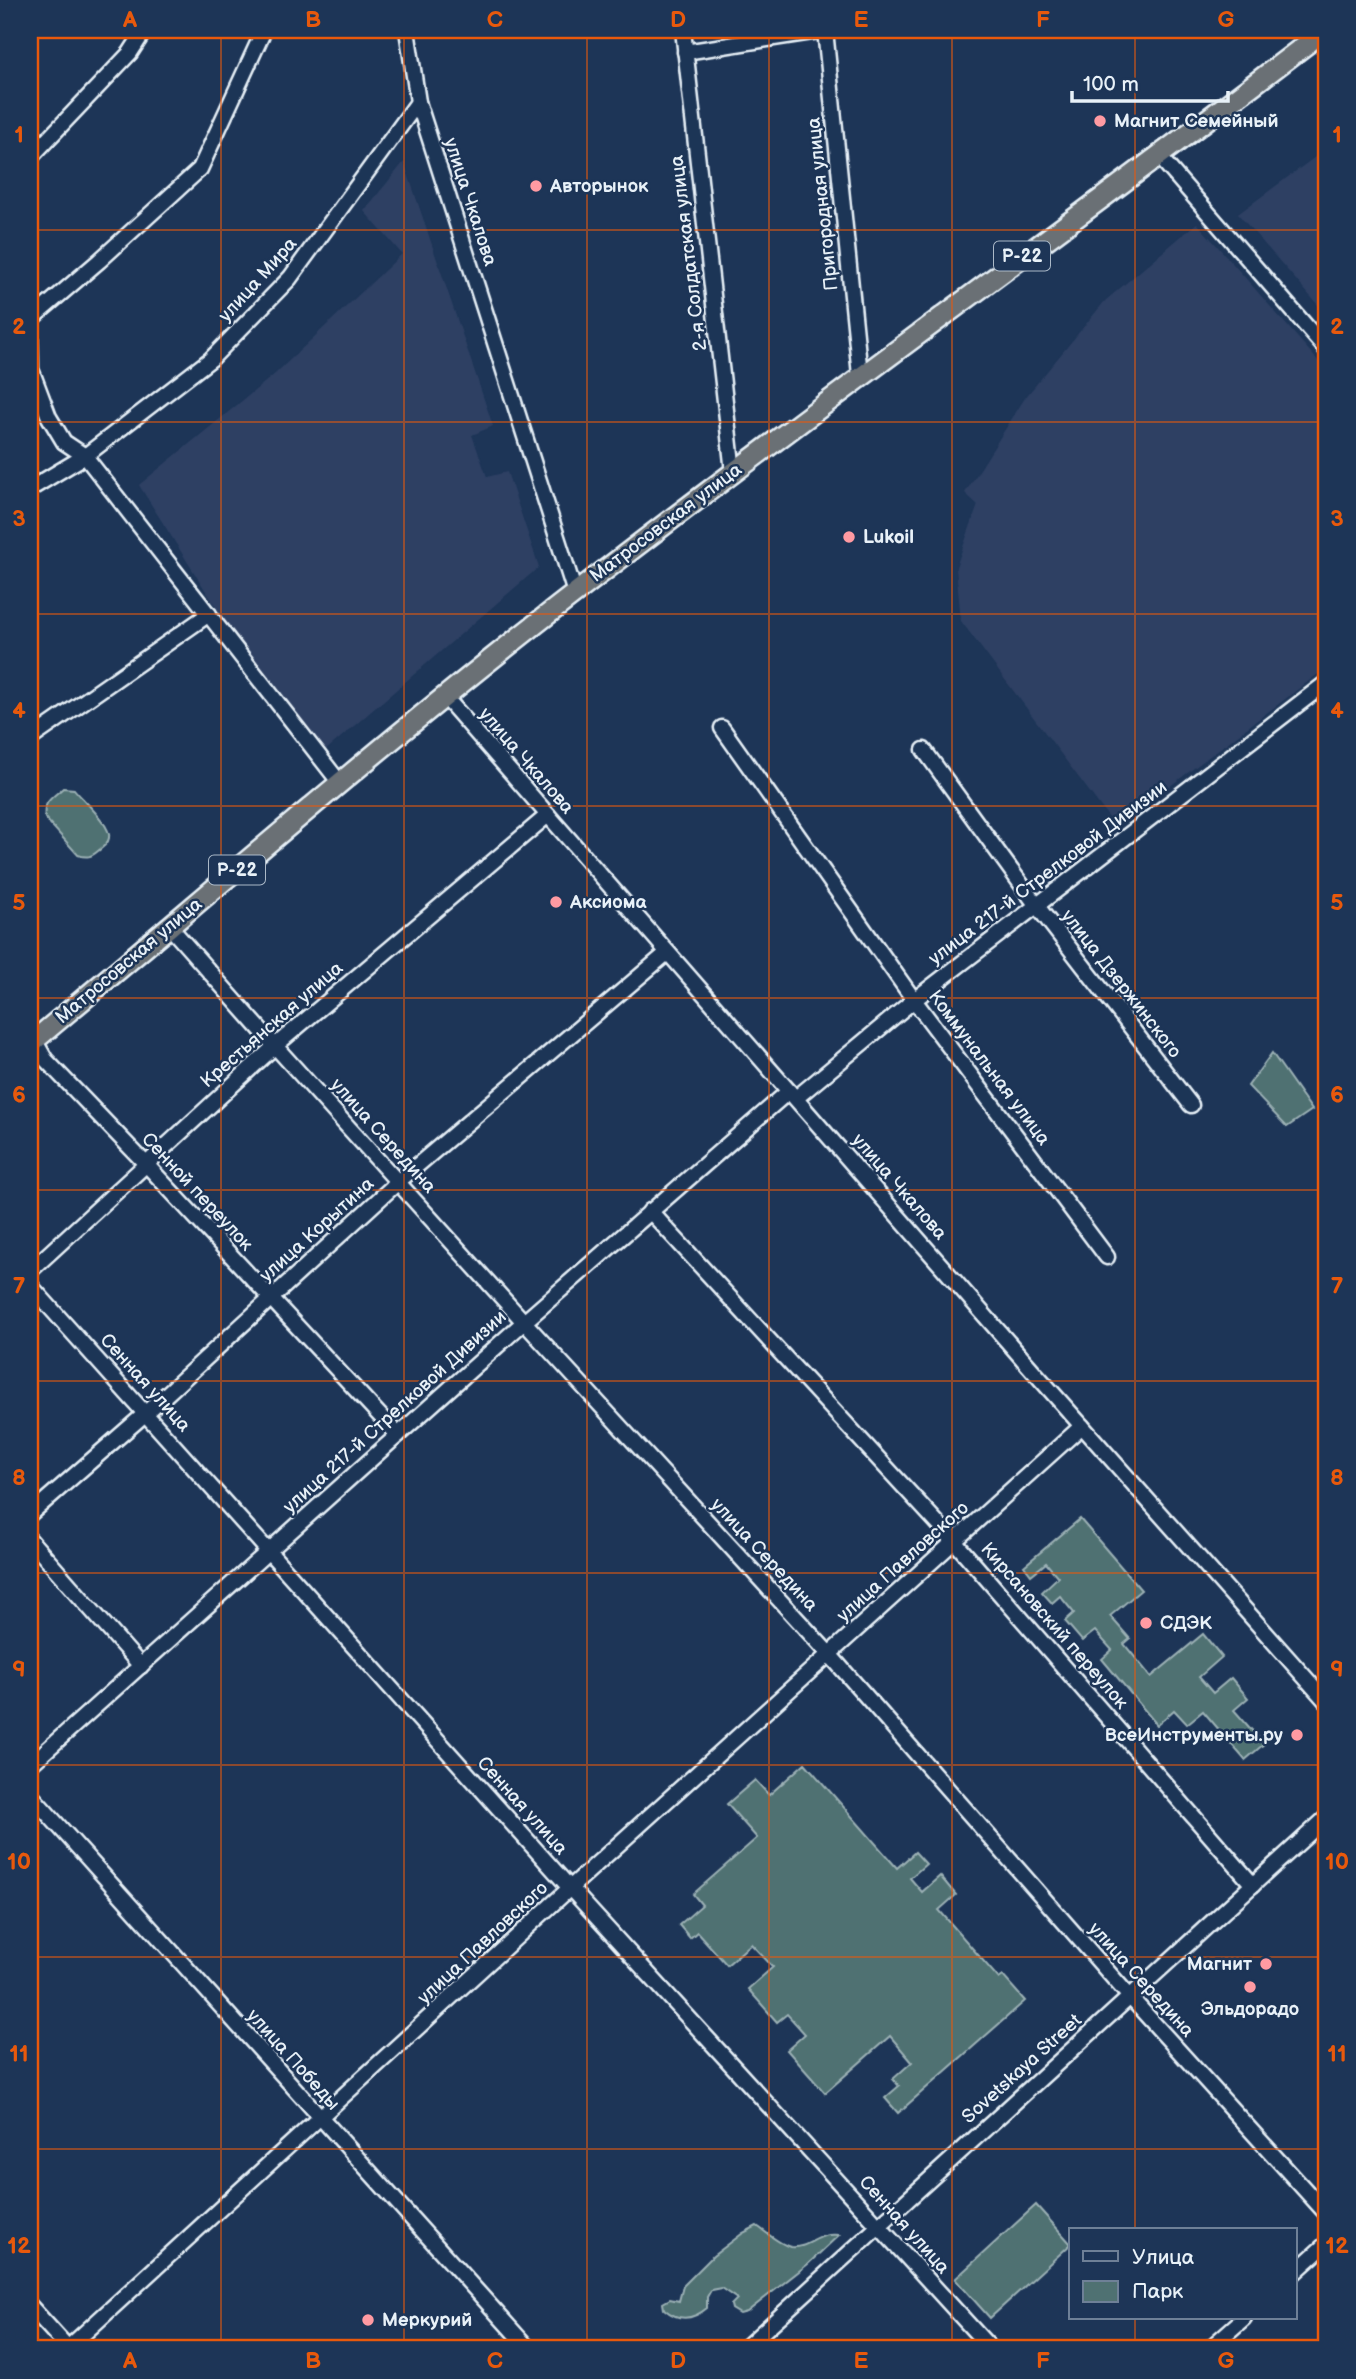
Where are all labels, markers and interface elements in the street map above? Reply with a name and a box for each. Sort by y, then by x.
text: A [122,6,138,34]
text: B [305,6,321,34]
text: C [487,6,503,34]
text: D [670,6,686,34]
text: E [854,6,869,34]
text: F [1036,6,1050,34]
text: G [1218,6,1235,34]
scale bar [1072,60,1228,104]
text: 100 m [1083,72,1139,97]
place label: Магнит Семейный [1114,110,1278,133]
marker: Магнит Семейный [1092,113,1108,129]
street label: Пригородная улица [802,116,844,292]
text: 1 [14,121,24,149]
text: 1 [1332,121,1342,149]
street label: улица Чкалова [438,135,502,269]
street label: 2-я Солдатская улица [666,154,712,352]
place label: Авторынок [549,175,649,198]
marker: Авторынок [528,178,544,194]
street label: улица Мира [214,233,302,327]
road number: Р-22 [994,242,1050,270]
text: 2 [12,313,26,341]
text: 2 [1330,313,1344,341]
street label: Матросовская улица [585,458,747,588]
text: 3 [12,505,26,533]
text: 3 [1330,505,1344,533]
place label: Lukoil [863,526,914,549]
marker: Lukoil [841,529,857,545]
text: 4 [12,697,26,725]
text: 4 [1330,697,1344,725]
street label: улица Чкалова [474,703,578,819]
street label: улица 217-й Стрелковой Дивизии [924,776,1172,970]
road number: Р-22 [209,856,265,884]
text: 5 [12,889,26,917]
text: 5 [1330,889,1344,917]
place label: Аксиома [569,891,647,914]
street label: Матросовская улица [51,893,207,1029]
marker: Аксиома [548,894,564,910]
street label: улица Дзержинского [1056,905,1186,1063]
street label: Крестьянская улица [196,957,348,1093]
street label: Коммунальная улица [923,986,1055,1150]
street label: улица Середина [325,1074,441,1198]
text: 6 [12,1081,26,1109]
text: 6 [1330,1081,1344,1109]
street label: Сенной переулок [136,1128,258,1256]
street label: улица Чкалова [847,1129,951,1245]
street label: улица Корытина [255,1173,379,1287]
text: 7 [13,1272,26,1300]
text: 7 [1331,1272,1344,1300]
street label: улица 217-й Стрелковой Дивизии [279,1306,511,1518]
street label: Сенная улица [95,1329,195,1437]
text: 8 [12,1464,26,1492]
text: 8 [1330,1464,1344,1492]
street label: улица Середина [706,1494,822,1616]
street label: улица Павловского [832,1497,974,1627]
street label: Кирсановский переулок [975,1538,1133,1714]
place label: СДЭК [1160,1612,1212,1635]
marker: СДЭК [1138,1615,1154,1631]
text: 9 [12,1656,26,1684]
text: 9 [1330,1656,1344,1684]
place label: ВсеИнструменты.ру [1105,1724,1283,1747]
marker: ВсеИнструменты.ру [1289,1727,1305,1743]
street label: Сенная улица [472,1752,572,1860]
text: 10 [7,1848,31,1876]
text: 10 [1325,1848,1349,1876]
street label: улица Павловского [413,1877,553,2009]
street label: улица Середина [1083,1918,1199,2042]
place label: Магнит [1187,1953,1252,1976]
marker: Магнит [1258,1956,1274,1972]
marker: Эльдорадо [1242,1979,1258,1995]
place label: Эльдорадо [1201,1998,1299,2021]
street label: улица Победы [242,2005,344,2115]
street label: Sovetskaya Street [957,2009,1087,2129]
text: 11 [9,2040,29,2068]
text: 11 [1327,2040,1347,2068]
street label: Сенная улица [854,2171,954,2279]
legend [1069,2228,1296,2320]
text: 12 [7,2232,31,2260]
text: 12 [1325,2232,1349,2260]
text: Улица [1132,2245,1195,2270]
text: Парк [1132,2279,1183,2304]
place label: Меркурий [382,2309,472,2332]
marker: Меркурий [360,2312,376,2328]
text: A [122,2347,138,2375]
text: B [305,2347,321,2375]
text: C [487,2347,503,2375]
text: D [670,2347,686,2375]
text: E [854,2347,869,2375]
text: F [1036,2347,1050,2375]
text: G [1218,2347,1235,2375]

